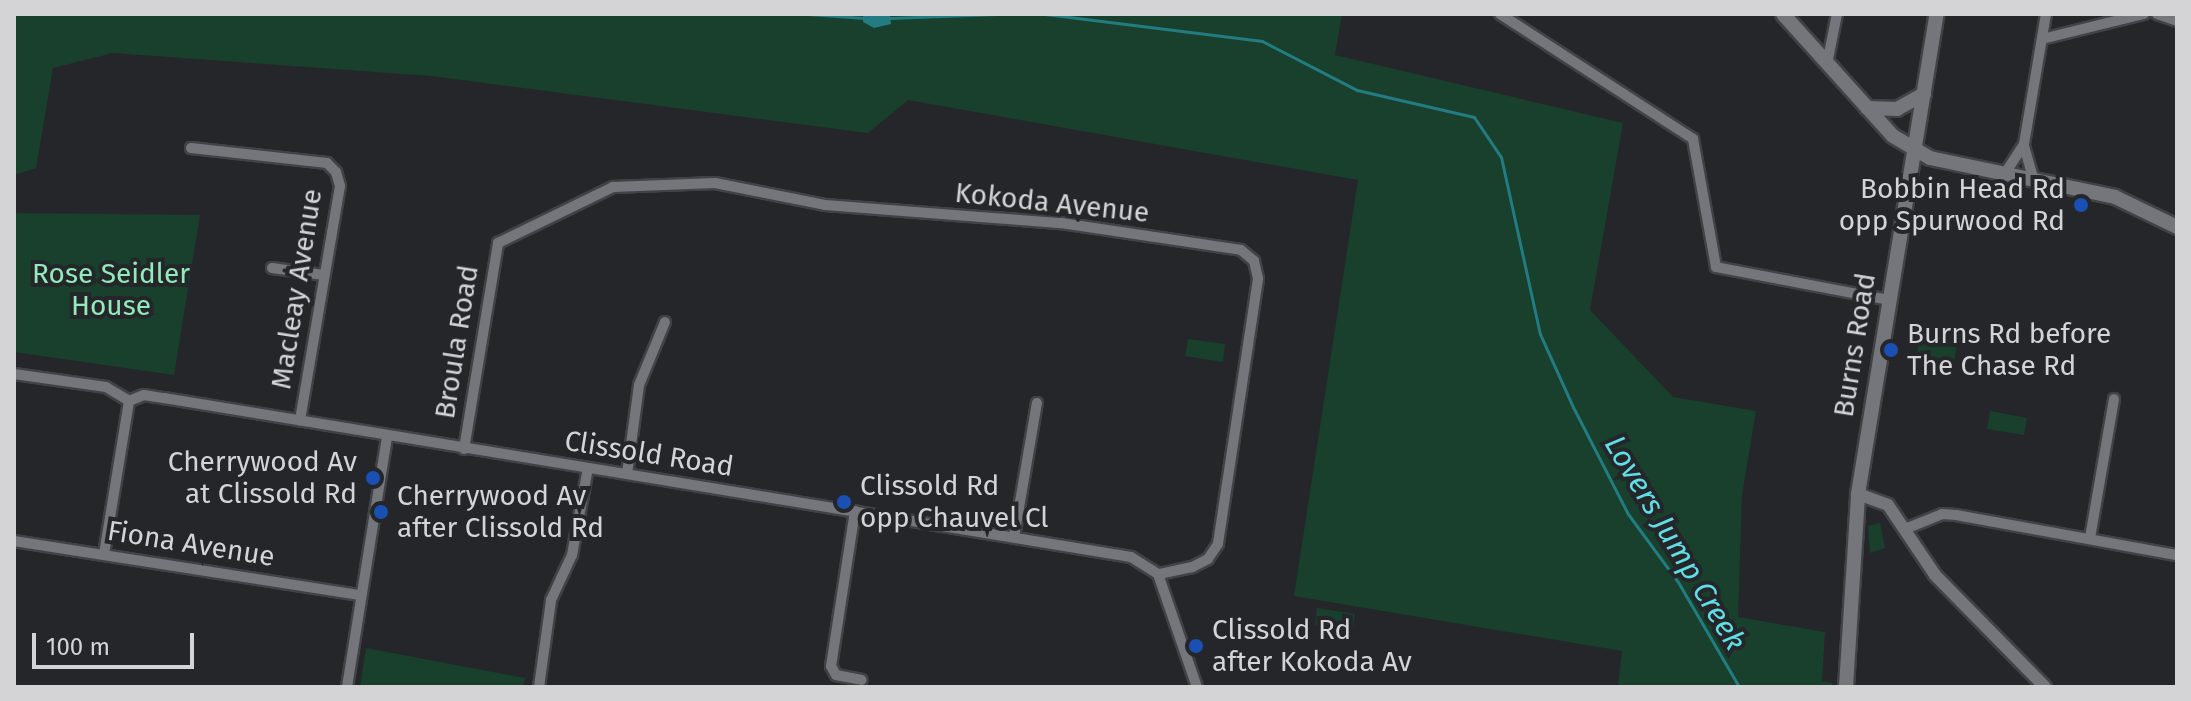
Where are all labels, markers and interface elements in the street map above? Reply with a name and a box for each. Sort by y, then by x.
place label: Bobbin Head Rd opp Spurwood Rd [1839,172,2065,238]
street label: Kokoda Avenue [953,176,1151,230]
street label: Macleay Avenue [265,186,329,392]
marker: Bobbin Head Rd opp Spurwood Rd [2072,196,2090,214]
park label: Rose Seidler House [32,257,190,323]
street label: Broula Road [428,263,486,421]
street label: Burns Road [1827,270,1883,420]
place label: Burns Rd before The Chase Rd [1907,317,2111,383]
marker: Burns Rd before The Chase Rd [1882,341,1900,359]
street label: Clissold Road [562,424,736,484]
water label: Lovers Jump Creek [1597,429,1753,657]
place label: Cherrywood Av at Clissold Rd [168,445,357,511]
marker: Cherrywood Av at Clissold Rd [364,469,382,487]
place label: Clissold Rd opp Chauvel Cl [860,469,1049,535]
place label: Cherrywood Av after Clissold Rd [397,479,604,545]
marker: Clissold Rd opp Chauvel Cl [835,493,853,511]
marker: Cherrywood Av after Clissold Rd [372,503,390,521]
street label: Fiona Avenue [105,514,277,574]
place label: Clissold Rd after Kokoda Av [1212,613,1412,679]
scale bar [36,617,198,667]
text: 100 m [46,633,110,661]
marker: Clissold Rd after Kokoda Av [1187,637,1205,655]

